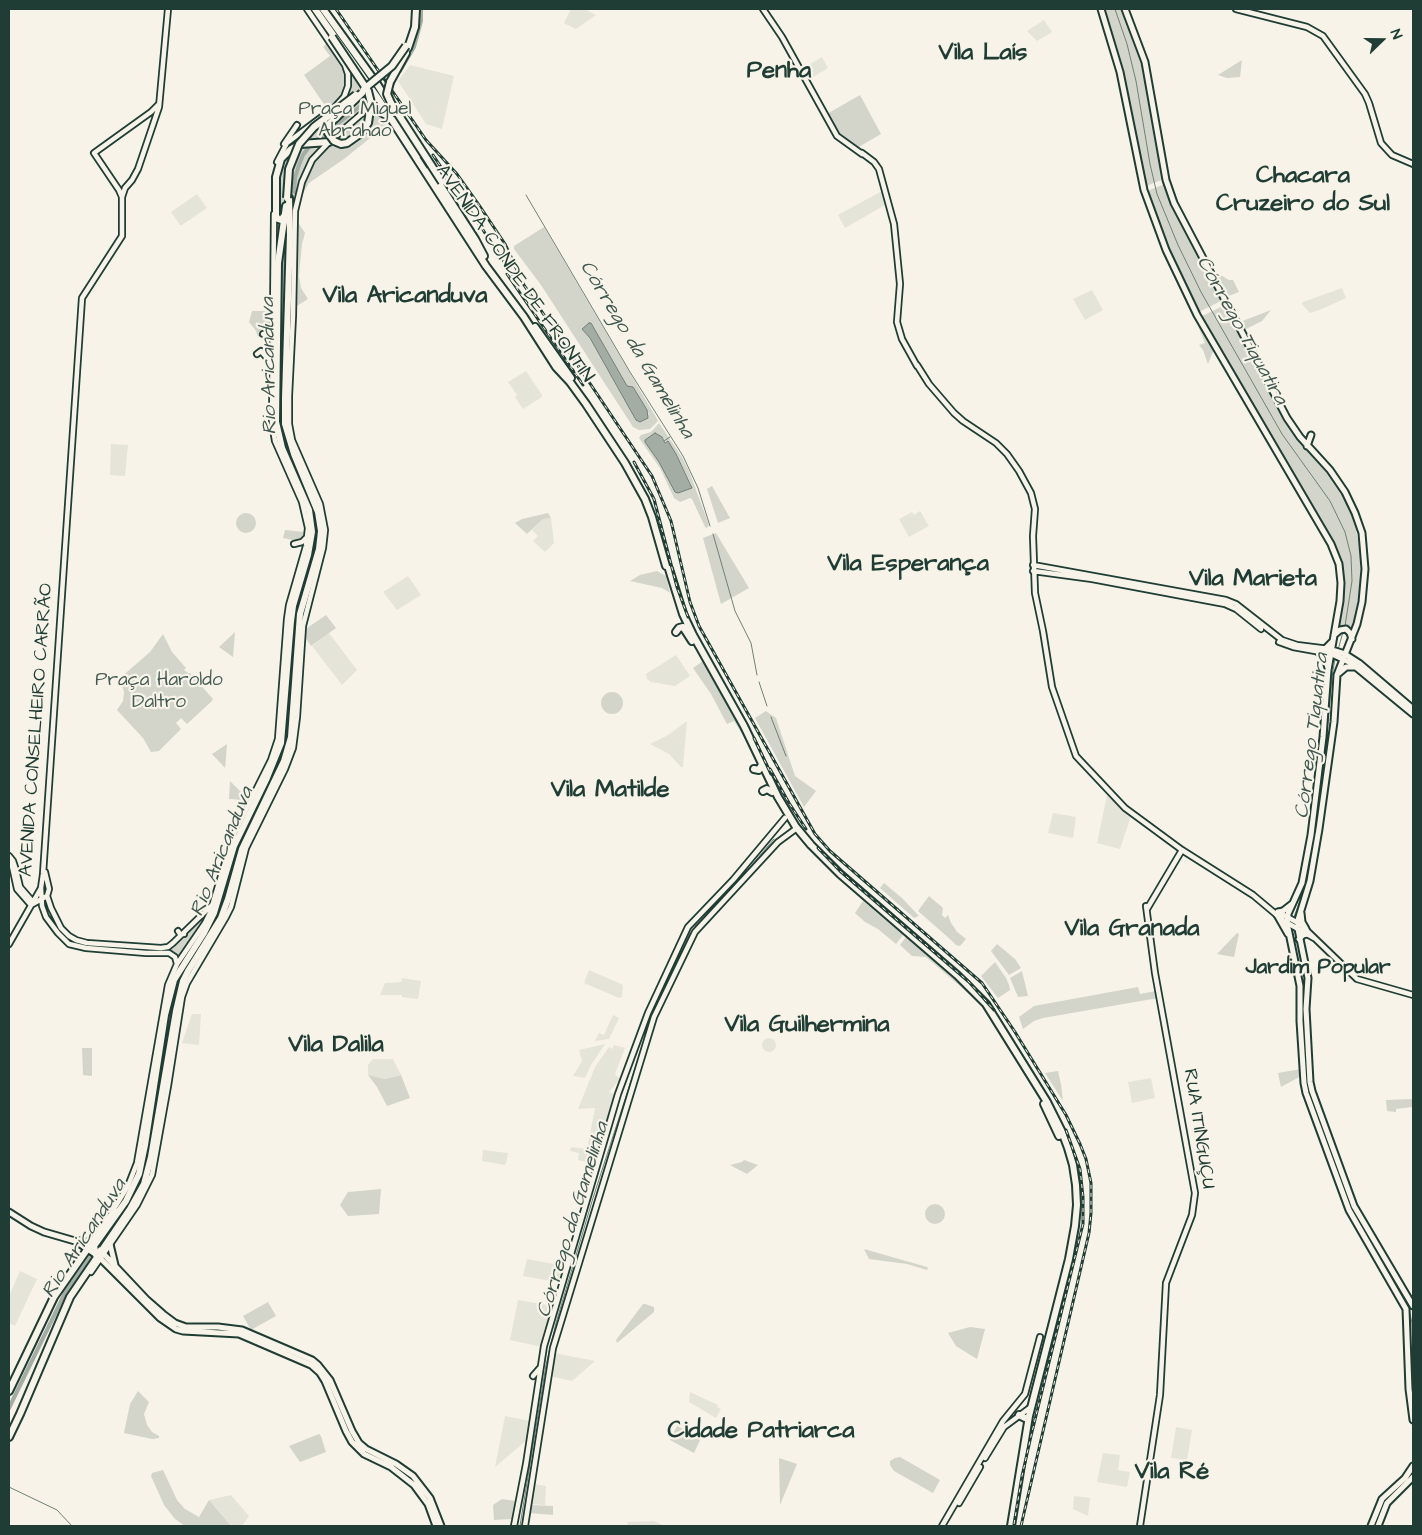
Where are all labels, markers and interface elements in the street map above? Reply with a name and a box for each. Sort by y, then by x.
north arrow [1357,15,1407,65]
text: N [1385,27,1407,42]
district label: Vila Laís [939,40,1027,68]
district label: Penha [747,58,811,86]
park label: Praça Miguel Abrahao [299,99,411,143]
street label: AVENIDA CONDE DE FRONTIN [430,161,598,387]
district label: Chacara Cruzeiro do Sul [1216,163,1390,219]
water label: Córrego Tiquatira [1190,252,1292,410]
water label: Córrego da Gamelinha [573,257,699,443]
district label: Vila Aricanduva [322,283,488,311]
water label: Rio Aricanduva [257,297,283,435]
district label: Vila Esperança [827,551,989,579]
district label: Vila Marieta [1189,566,1317,594]
street label: AVENIDA CONSELHEIRO CARRÃO [15,583,59,877]
water label: Córrego Tiquatira [1291,652,1335,820]
park label: Praça Haroldo Daltro [95,670,223,714]
district label: Vila Matilde [551,777,669,805]
water label: Rio Aricanduva [186,784,260,920]
district label: Vila Granada [1064,916,1200,944]
district label: Jardim Popular [1245,956,1391,982]
district label: Vila Guilhermina [724,1012,890,1040]
district label: Vila Dalila [288,1032,384,1060]
street label: RUA ITINGUÇU [1177,1067,1219,1191]
water label: Córrego da Gamelinha [533,1119,615,1321]
water label: Rio Aricanduva [38,1175,132,1303]
district label: Cidade Patriarca [668,1418,854,1446]
district label: Vila Ré [1135,1459,1209,1487]

